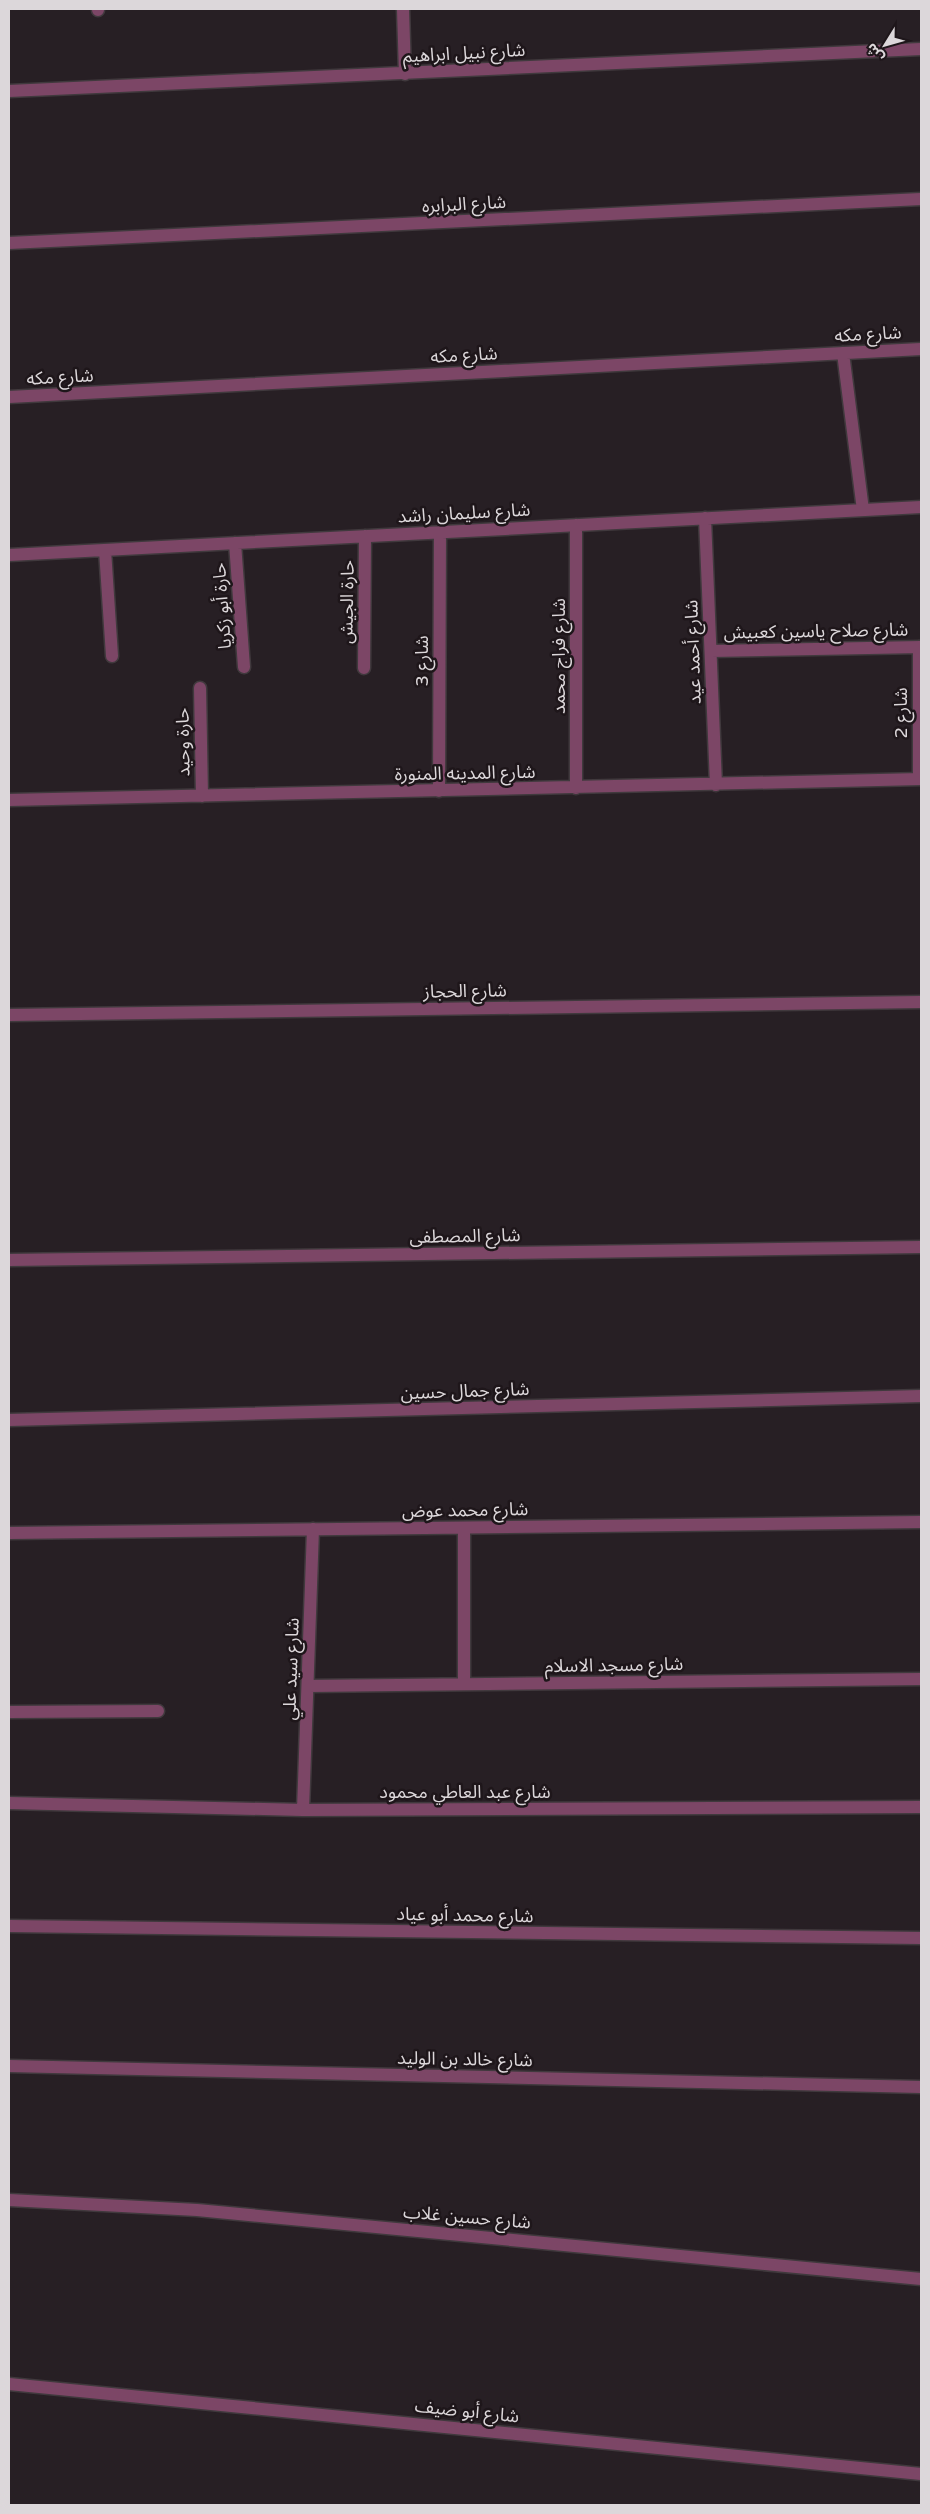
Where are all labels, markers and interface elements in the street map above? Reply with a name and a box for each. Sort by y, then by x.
north arrow [860,20,910,70]
street label: شارع نبيل ابراهيم [402,39,526,70]
text: ش [862,40,888,65]
street label: شارع البرابره [421,191,507,220]
street label: شارع مكه [834,321,902,350]
street label: شارع مكه [430,342,498,371]
street label: شارع مكه [26,364,94,393]
street label: شارع سليمان راشد [397,499,531,530]
street label: حارة الجيش [335,560,359,644]
street label: حارة أبو زكريا [208,562,236,650]
street label: شارع فراج محمد [548,598,573,714]
street label: شارع أحمد عيد [680,599,709,705]
street label: شارع صلاح ياسين كعبيش [723,618,909,647]
street label: شارع 3 [411,635,436,687]
street label: شارع 2 [890,687,915,739]
street label: حارة وحيد [171,707,195,777]
street label: شارع المدينه المنورة [394,761,536,788]
street label: شارع الحجاز [422,979,507,1006]
street label: شارع المصطفى [409,1224,521,1251]
street label: شارع جمال حسين [400,1378,530,1407]
street label: شارع محمد عوض [402,1498,528,1525]
street label: شارع سيد علي [278,1617,307,1721]
street label: شارع مسجد الاسلام [545,1653,684,1680]
street label: شارع عبد العاطي محمود [379,1781,551,1806]
street label: شارع محمد أبو عياد [396,1903,534,1930]
street label: شارع خالد بن الوليد [397,2047,533,2074]
street label: شارع حسين غلاب [402,2200,532,2237]
street label: شارع أبو ضيف [413,2394,520,2430]

